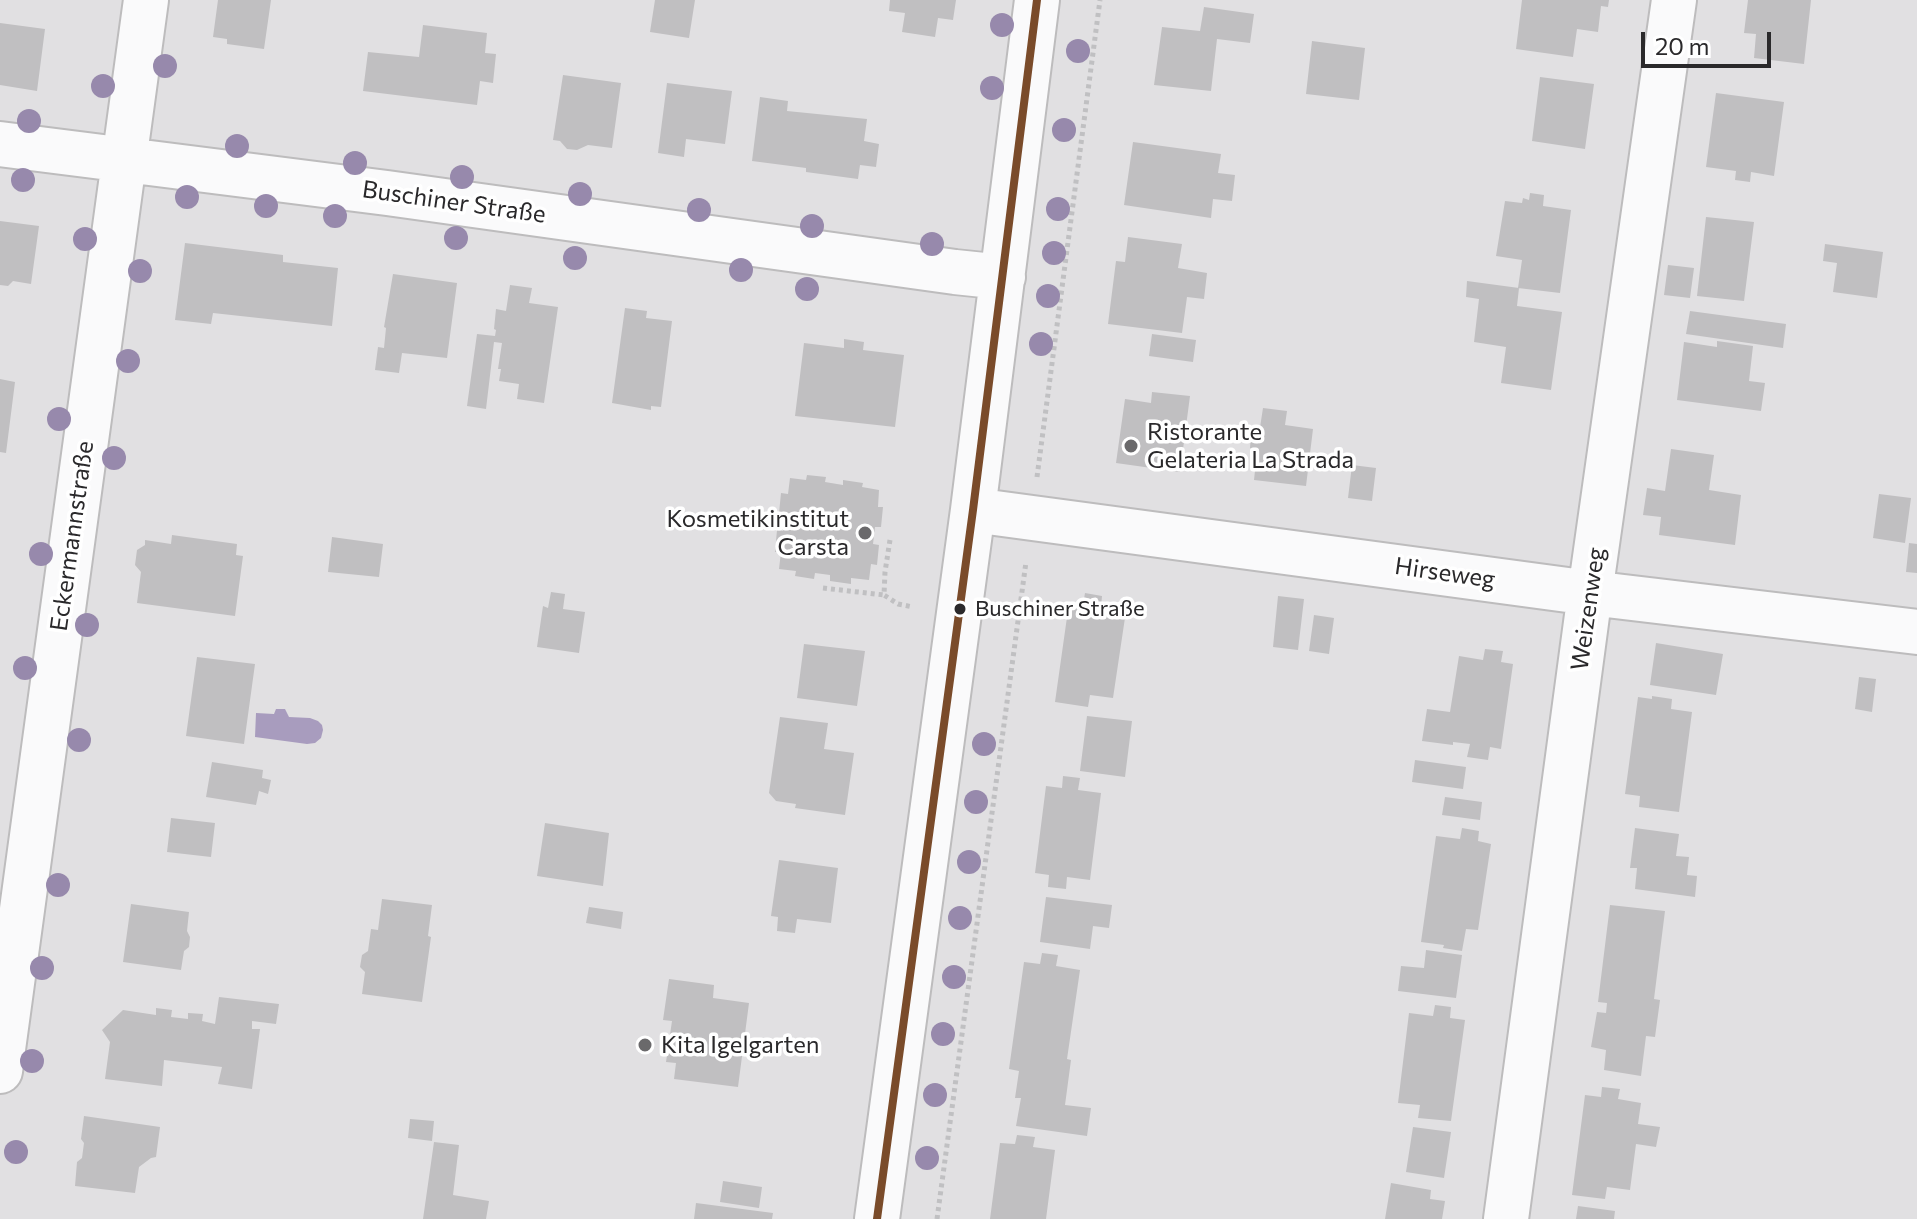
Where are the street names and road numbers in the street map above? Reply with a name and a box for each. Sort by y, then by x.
street label: Buschiner Straße [360,175,548,229]
street label: Eckermannstraße [44,439,100,633]
street label: Weizenweg [1565,546,1611,672]
street label: Hirseweg [1393,552,1497,594]

